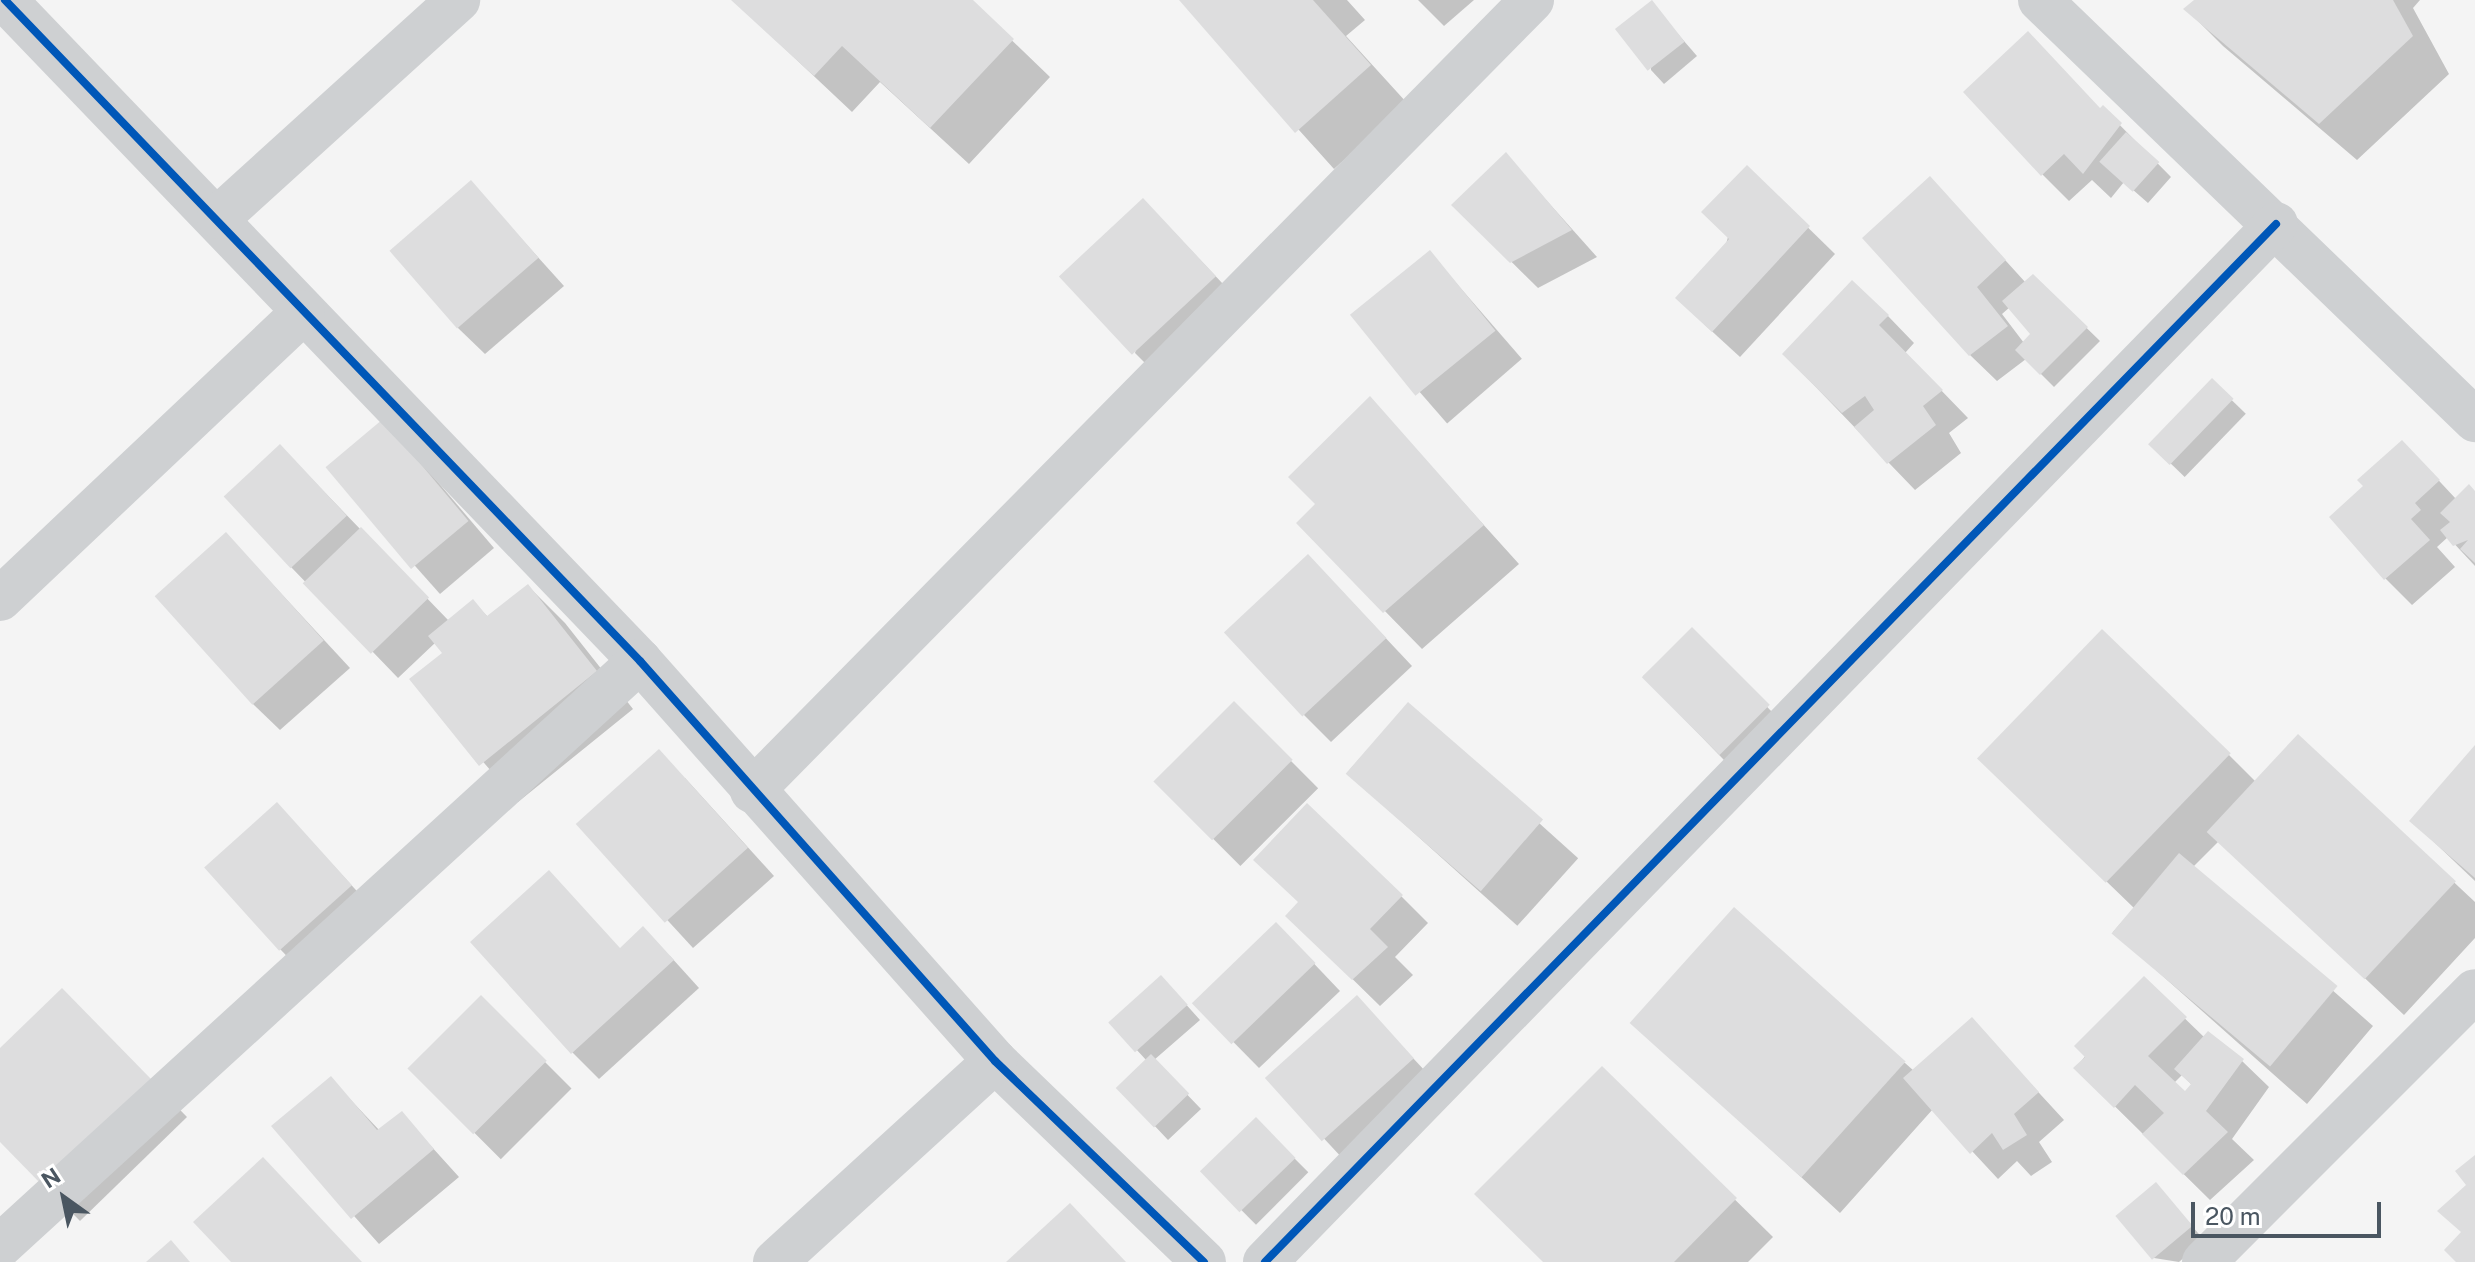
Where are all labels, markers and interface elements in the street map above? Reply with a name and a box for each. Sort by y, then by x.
north arrow [24,1158,104,1238]
text: N [37,1162,65,1193]
scale bar [2195,1186,2385,1236]
text: 20 m [2205,1202,2261,1230]

